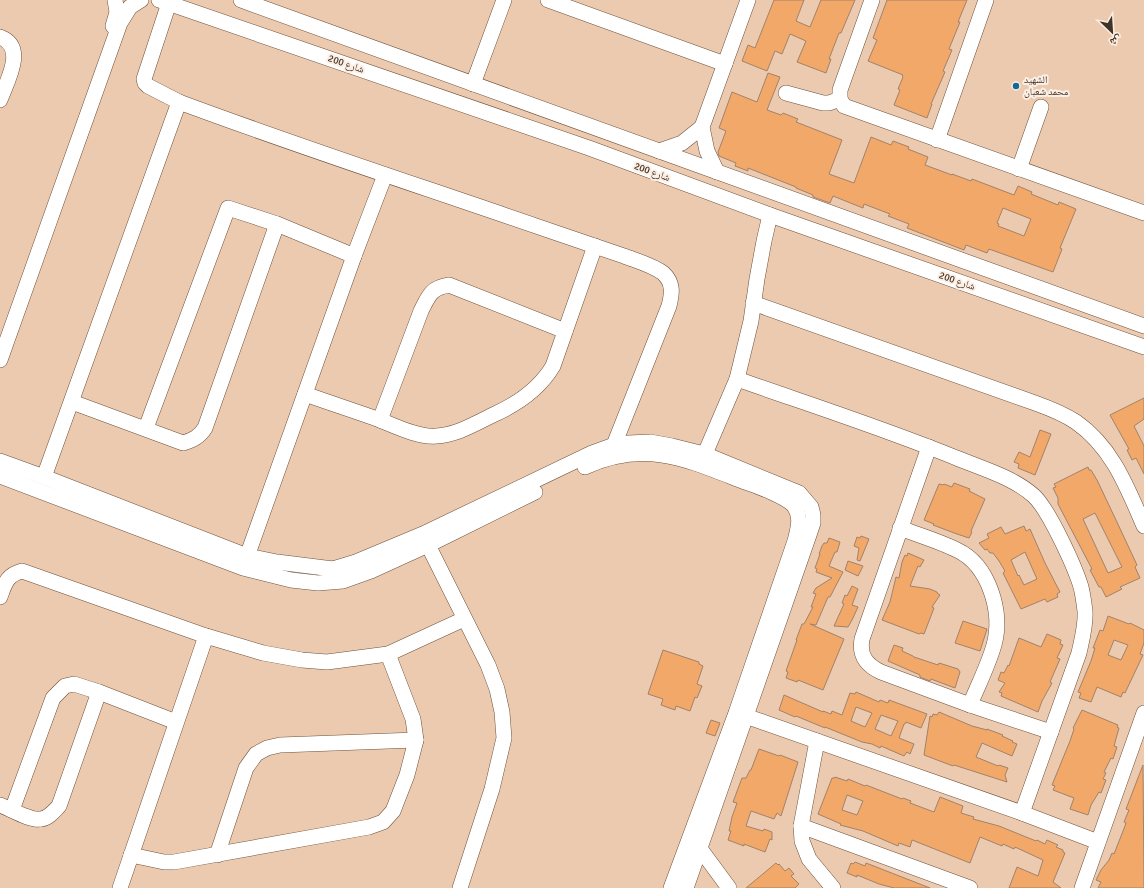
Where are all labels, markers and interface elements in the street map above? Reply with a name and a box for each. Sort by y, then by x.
north arrow [1092,12,1132,52]
text: ش [1107,31,1124,49]
street label: شارع 200 [326,52,366,76]
place label: الشهيد محمد شعبان [1024,74,1069,98]
marker: الشهيد محمد شعبان [1011,81,1021,91]
street label: شارع 200 [632,160,672,184]
street label: شارع 200 [937,269,977,293]

